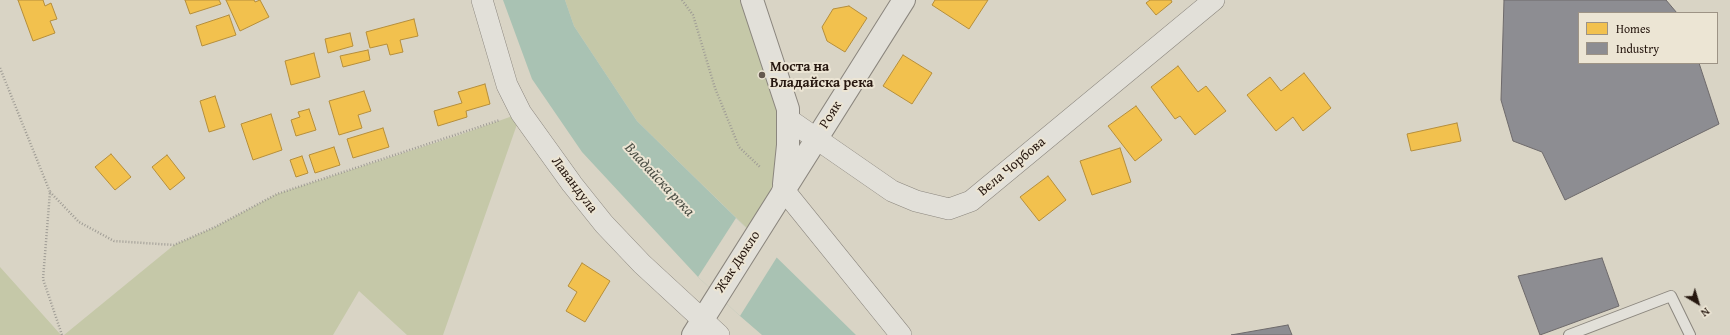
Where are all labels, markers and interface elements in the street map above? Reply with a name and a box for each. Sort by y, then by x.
legend [1578,12,1718,64]
text: Homes [1616,20,1650,37]
text: Industry [1616,40,1659,57]
place label: Моста на Владайска река [770,59,873,92]
marker: Моста на Владайска река [757,70,767,80]
street label: Рояк [816,98,846,132]
street label: Вела Чорбова [975,134,1049,200]
water label: Владайска река [620,139,698,221]
street label: Лавандула [547,153,601,217]
street label: Жак Дюкло [712,228,764,296]
north arrow [1678,283,1718,323]
text: N [1698,304,1713,321]

